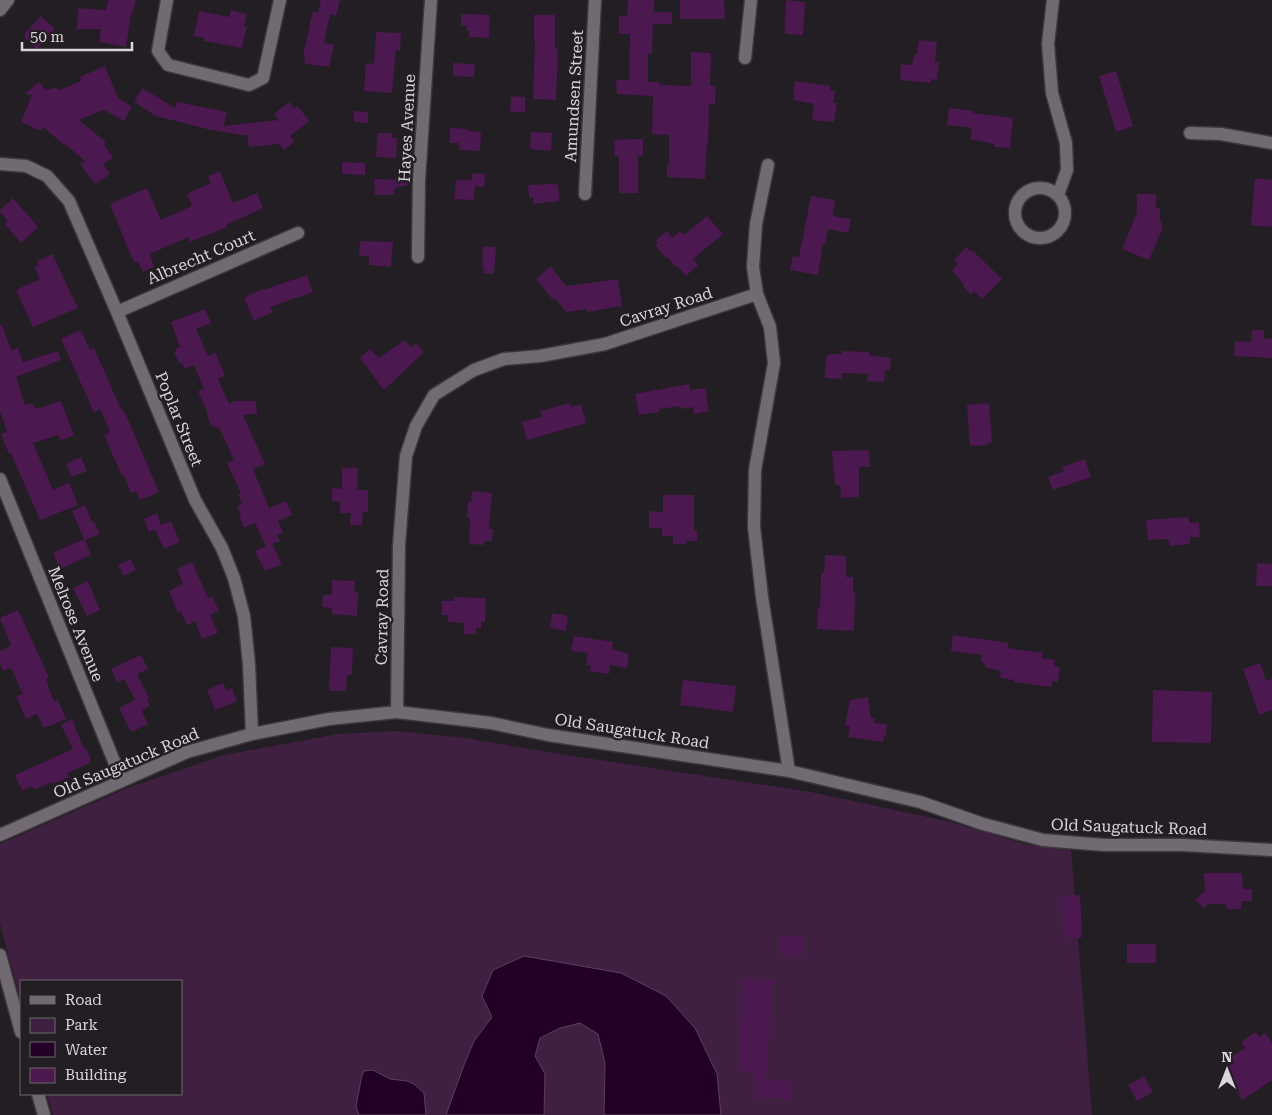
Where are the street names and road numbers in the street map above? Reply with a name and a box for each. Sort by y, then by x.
street label: Amundsen Street [561,29,587,163]
street label: Hayes Avenue [395,73,419,183]
street label: Albrecht Court [144,226,258,288]
street label: Cavray Road [617,283,715,331]
street label: Poplar Street [151,369,207,469]
street label: Melrose Avenue [44,564,108,685]
street label: Cavray Road [372,569,392,665]
street label: Old Saugatuck Road [553,709,711,753]
street label: Old Saugatuck Road [50,724,202,802]
street label: Old Saugatuck Road [1051,815,1207,839]

